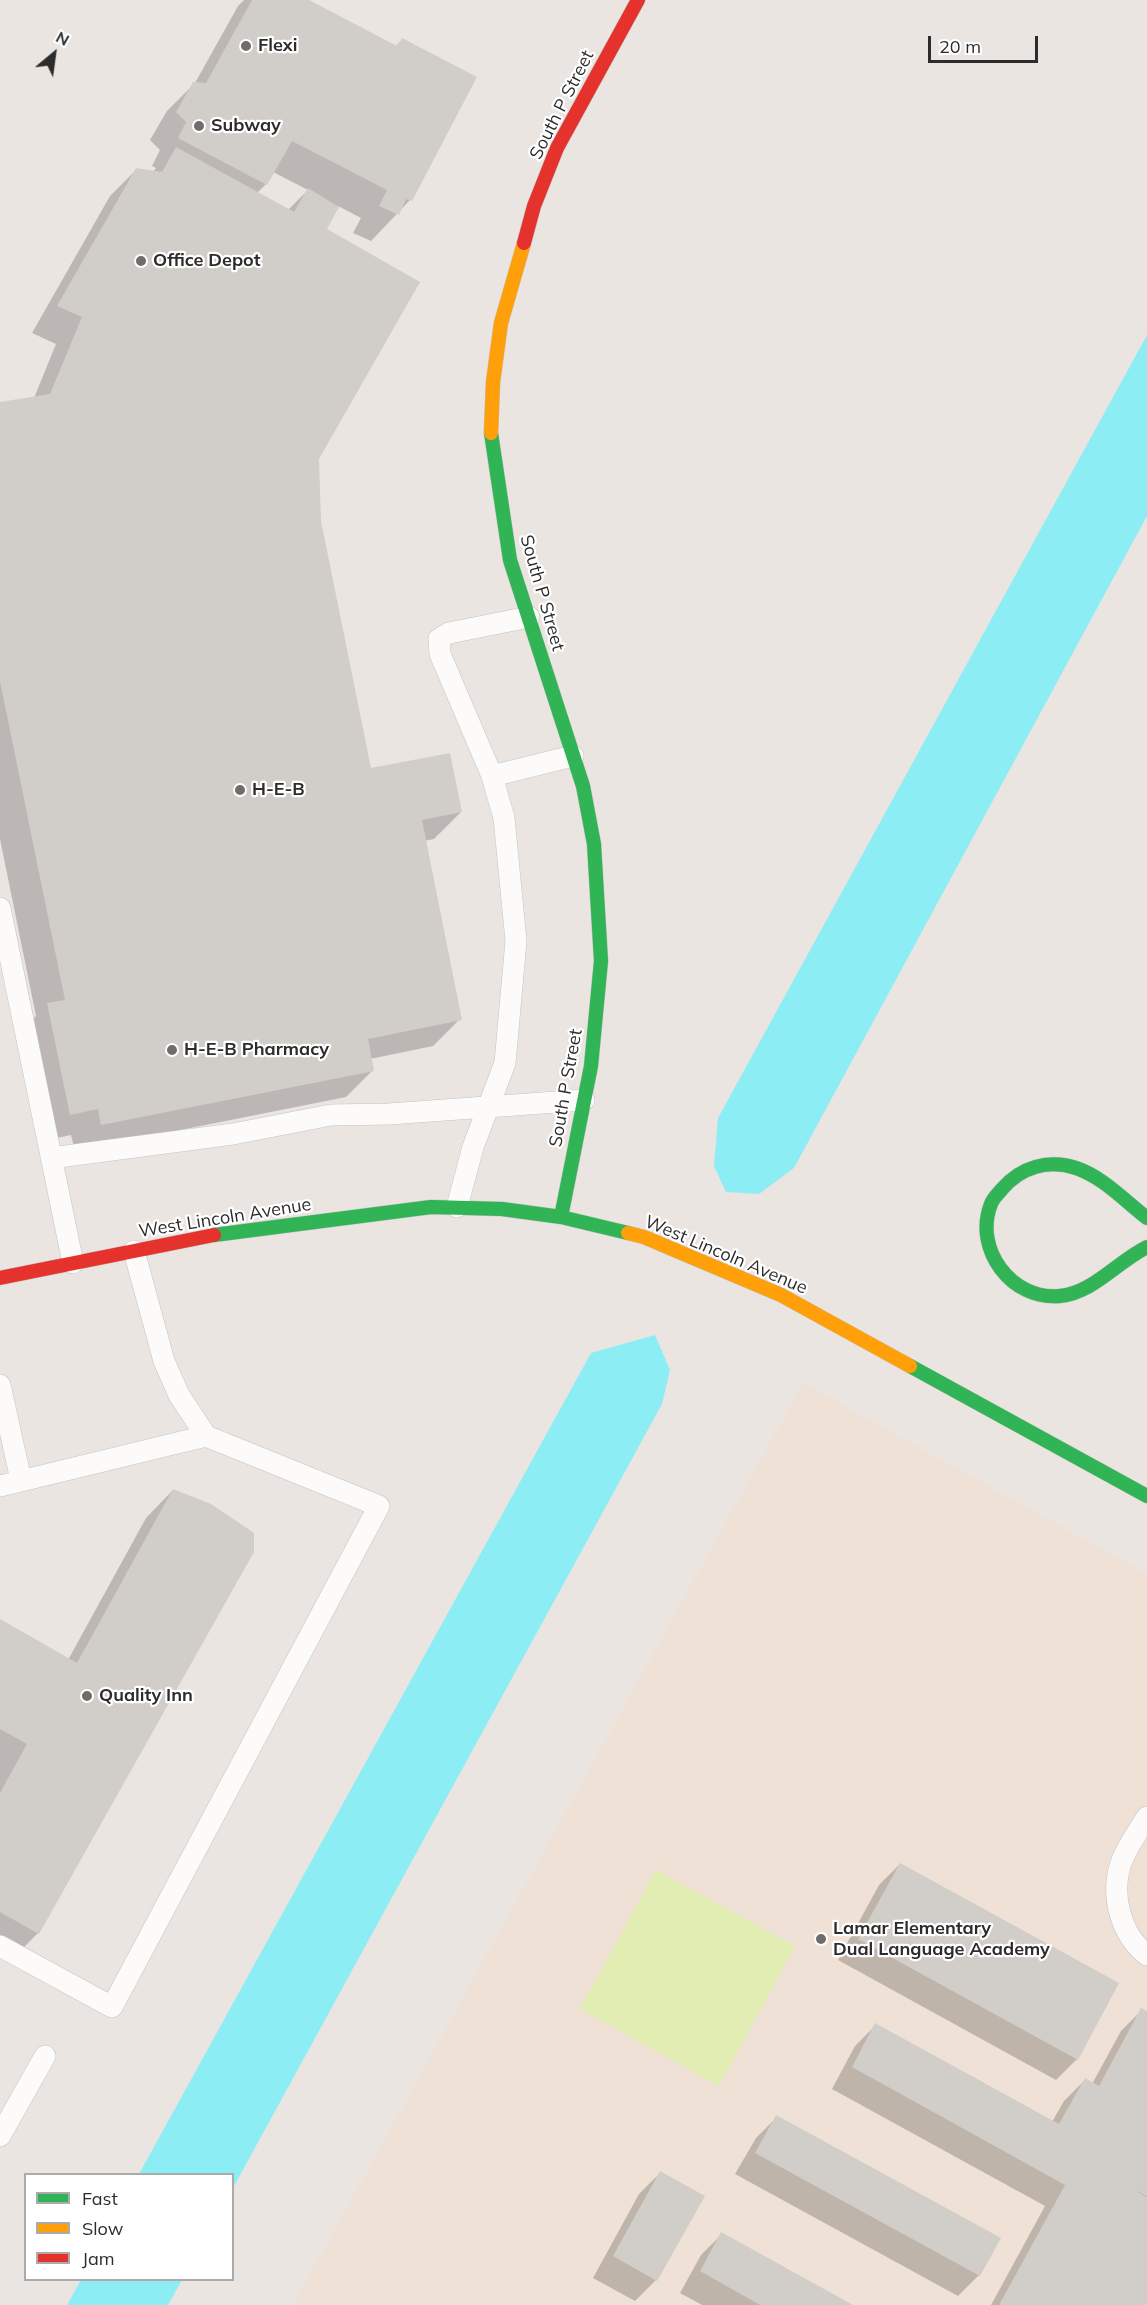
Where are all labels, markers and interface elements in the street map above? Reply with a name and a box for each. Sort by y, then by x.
north arrow [24,24,84,84]
scale bar [931,24,1040,62]
text: N [53,27,73,50]
place label: Flexi [258,35,297,57]
text: 20 m [939,35,981,58]
marker: Flexi [239,39,253,53]
street label: South P Street [525,47,599,163]
place label: Subway [211,115,281,137]
marker: Subway [192,119,206,133]
place label: Office Depot [153,250,260,272]
marker: Office Depot [134,254,148,268]
street label: South P Street [515,533,569,653]
place label: H-E-B [252,779,305,801]
marker: H-E-B [233,783,247,797]
street label: South P Street [545,1027,587,1149]
place label: H-E-B Pharmacy [184,1039,329,1061]
marker: H-E-B Pharmacy [165,1043,179,1057]
street label: West Lincoln Avenue [137,1194,313,1242]
street label: West Lincoln Avenue [641,1211,811,1299]
place label: Quality Inn [99,1685,193,1707]
marker: Quality Inn [80,1689,94,1703]
place label: Lamar Elementary Dual Language Academy [833,1918,1050,1960]
marker: Lamar Elementary Dual Language Academy [814,1932,828,1946]
legend [24,2173,234,2281]
text: Fast [82,2187,118,2210]
text: Slow [82,2217,123,2240]
text: Jam [82,2247,115,2270]

